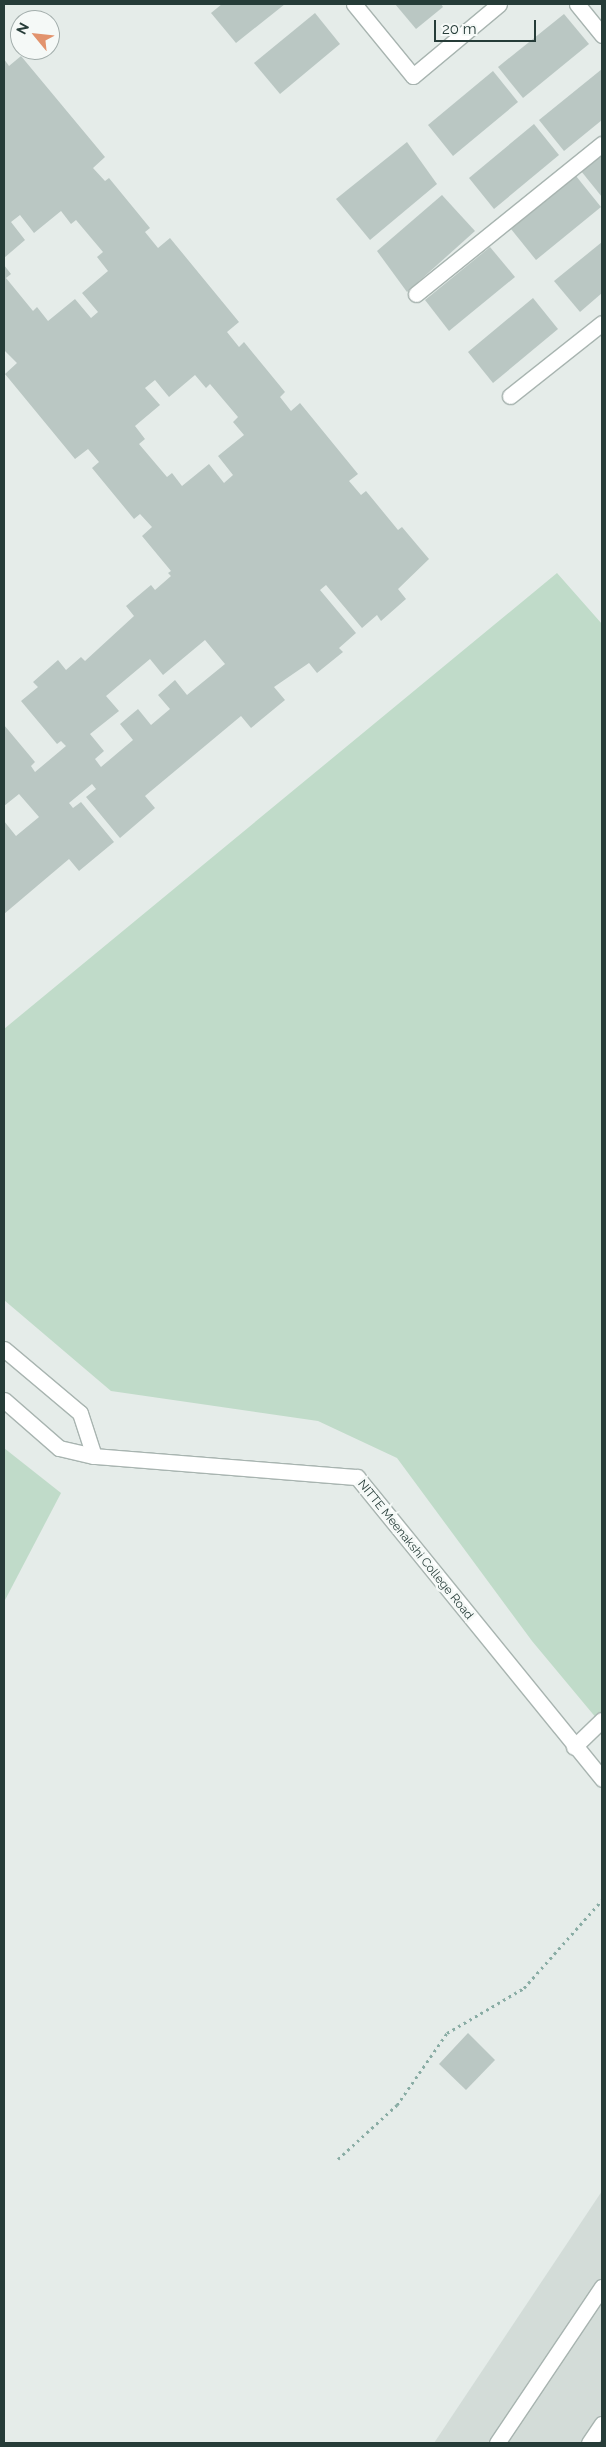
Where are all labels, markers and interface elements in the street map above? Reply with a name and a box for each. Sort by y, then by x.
north arrow [10,10,60,60]
scale bar [436,10,538,42]
text: N [13,20,32,37]
text: 20 m [442,20,477,38]
street label: NITTE Meenakshi College Road [354,1477,476,1623]

